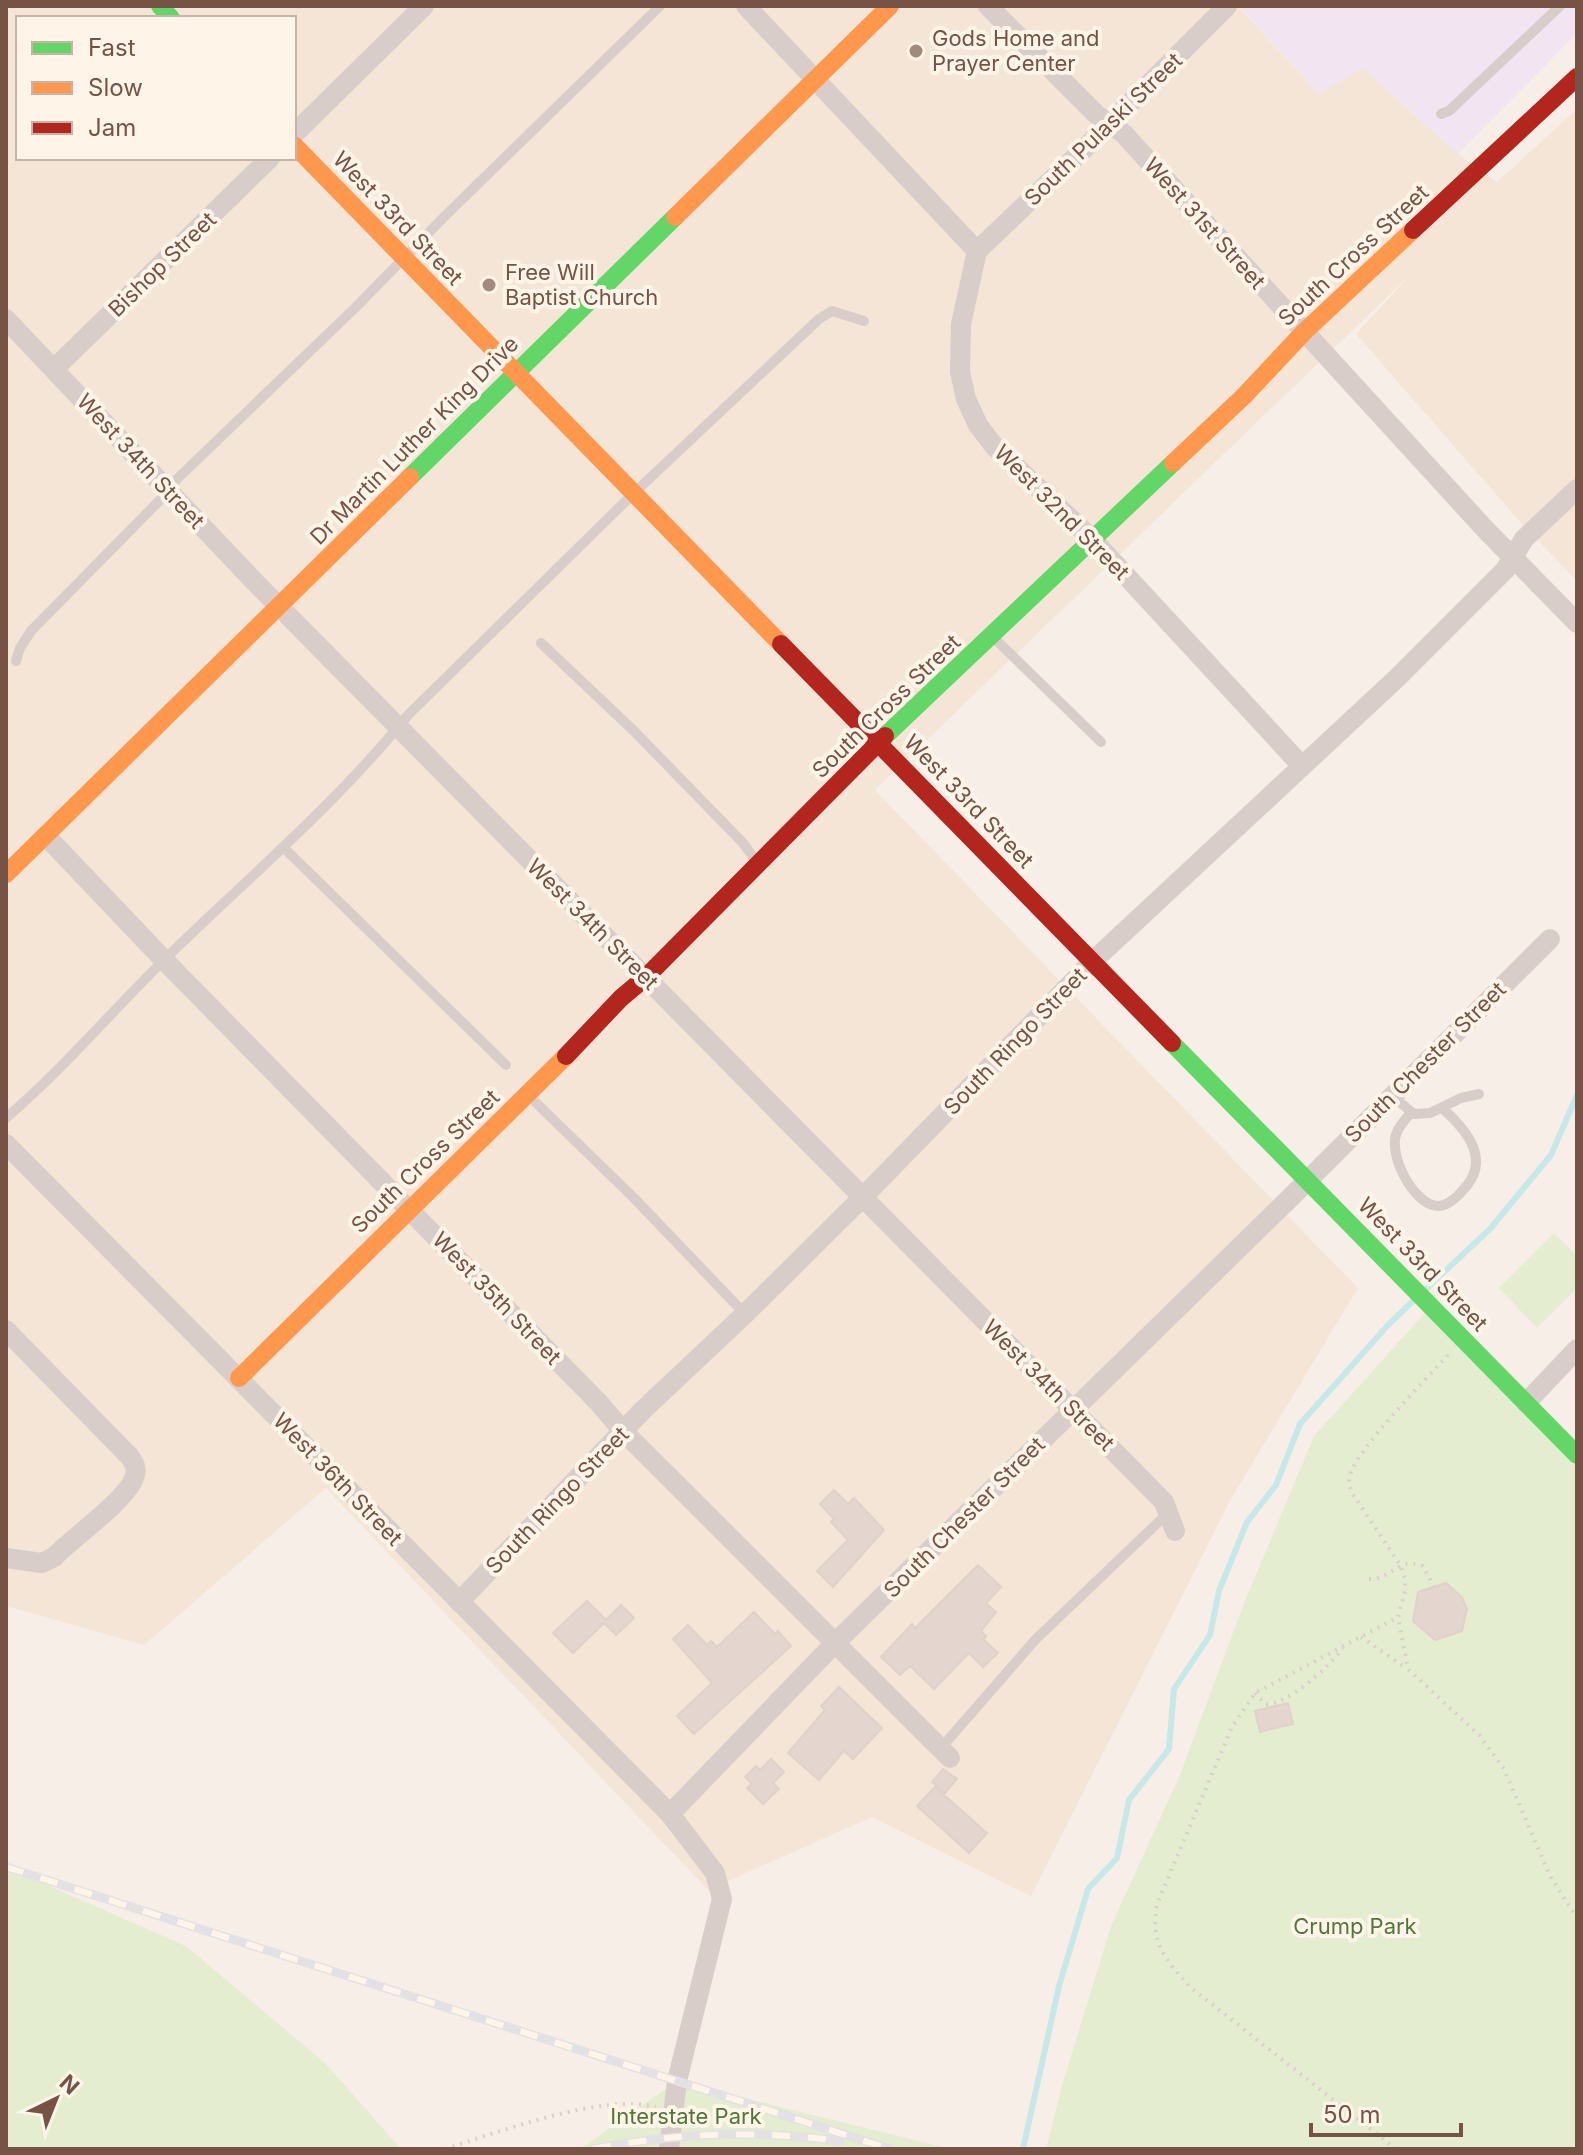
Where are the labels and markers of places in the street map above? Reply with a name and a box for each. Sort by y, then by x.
place label: Gods Home and Prayer Center [932,25,1100,76]
marker: Gods Home and Prayer Center [907,42,925,60]
place label: Free Will Baptist Church [505,259,658,310]
marker: Free Will Baptist Church [480,276,498,294]

